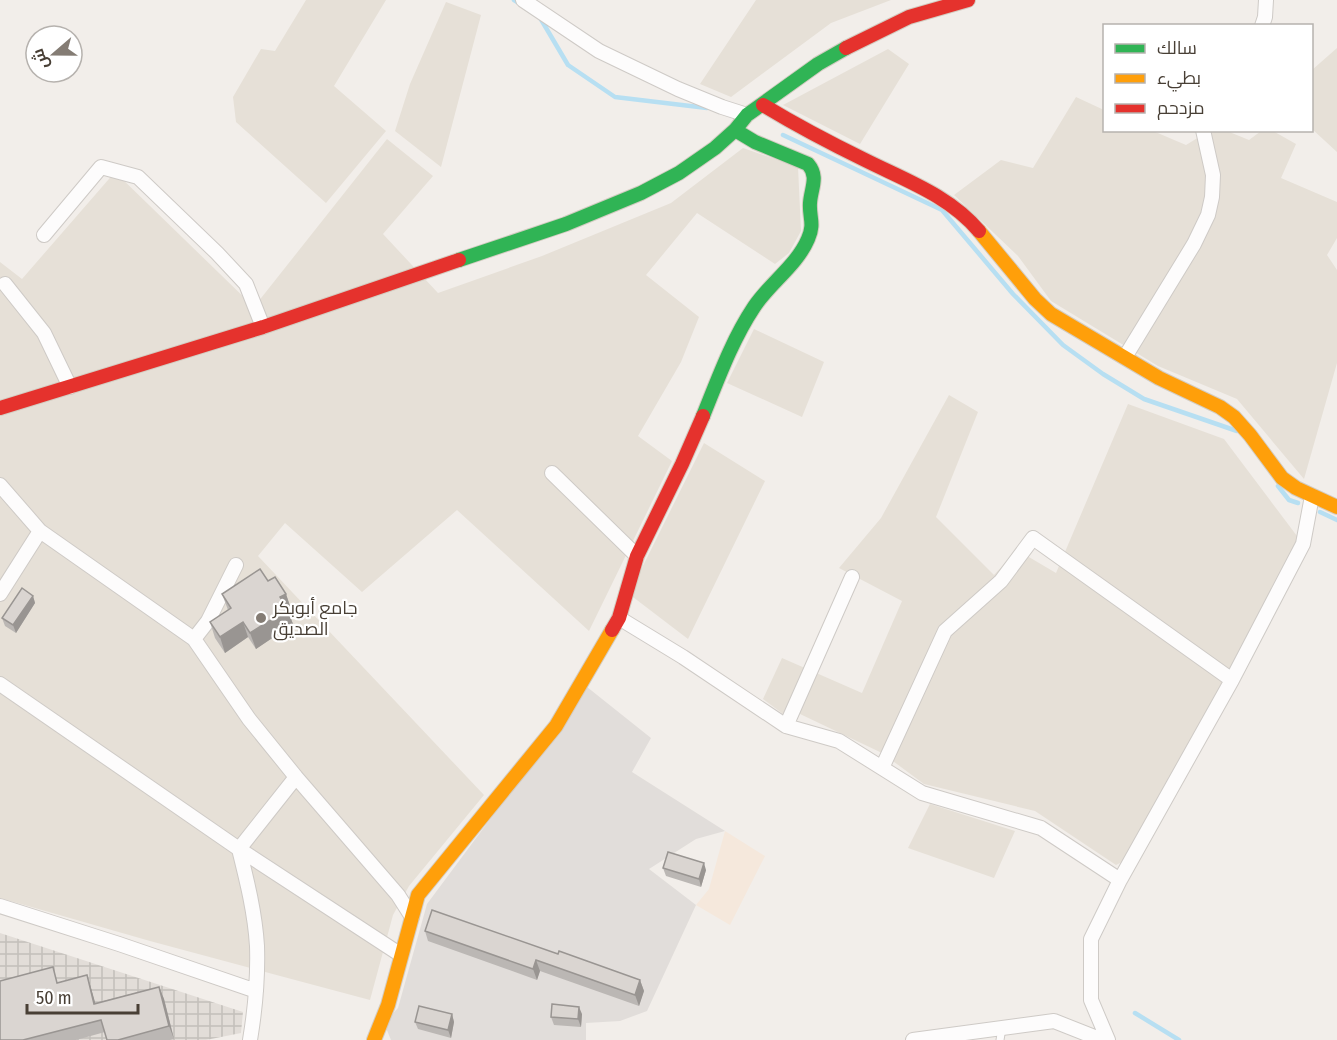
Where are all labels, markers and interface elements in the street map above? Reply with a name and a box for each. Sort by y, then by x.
north arrow [24,24,84,84]
legend [1103,24,1313,132]
text: سالك [1157,37,1197,59]
text: ش [28,46,53,72]
text: بطيء [1157,67,1201,92]
text: مزدحم [1157,97,1205,120]
place label: جامع أبوبكر الصديق [272,597,358,641]
marker: جامع أبوبكر الصديق [254,611,268,625]
scale bar [27,977,138,1015]
text: 50 m [36,987,72,1009]

